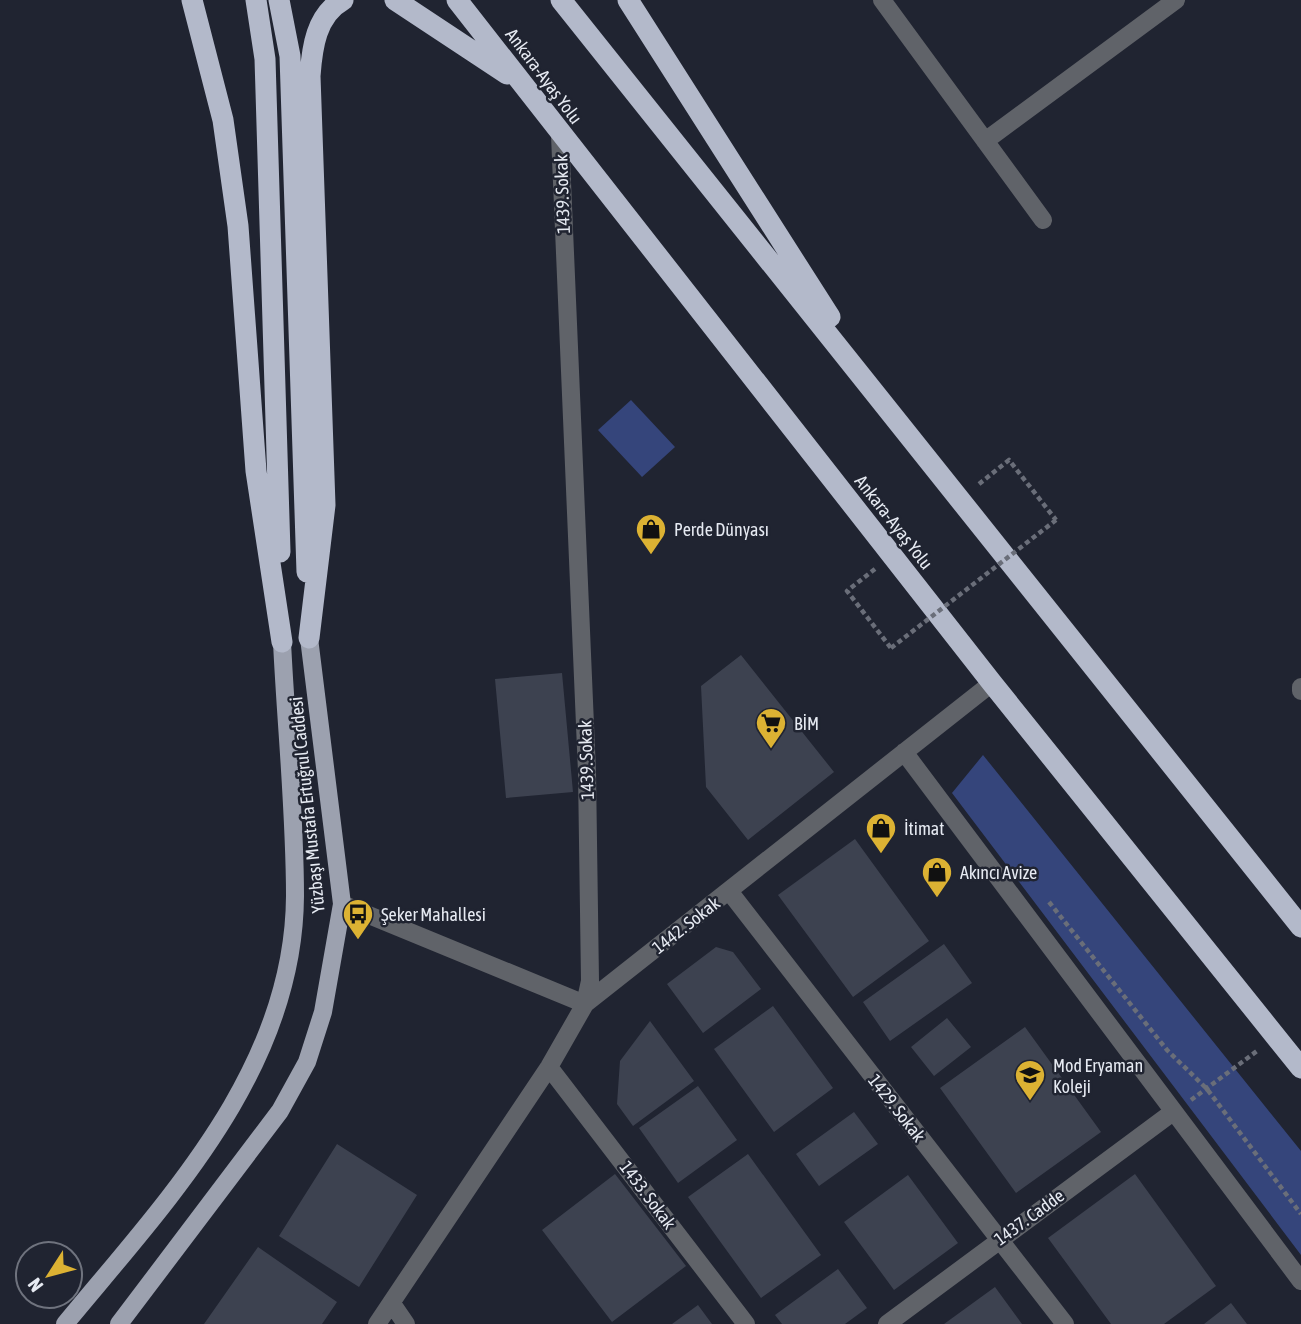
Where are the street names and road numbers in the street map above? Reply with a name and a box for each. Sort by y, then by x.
street label: Ankara-Ayaş Yolu [501,24,587,128]
street label: 1439. Sokak [550,154,574,234]
street label: Ankara-Ayaş Yolu [851,471,937,573]
street label: Yüzbaşı Mustafa Ertuğrul Caddesi [285,696,329,914]
street label: 1439. Sokak [574,720,598,800]
street label: 1442. Sokak [648,892,724,958]
street label: 1429. Sokak [864,1070,930,1146]
street label: 1433. Sokak [616,1157,680,1233]
street label: 1437. Cadde [990,1185,1068,1249]

